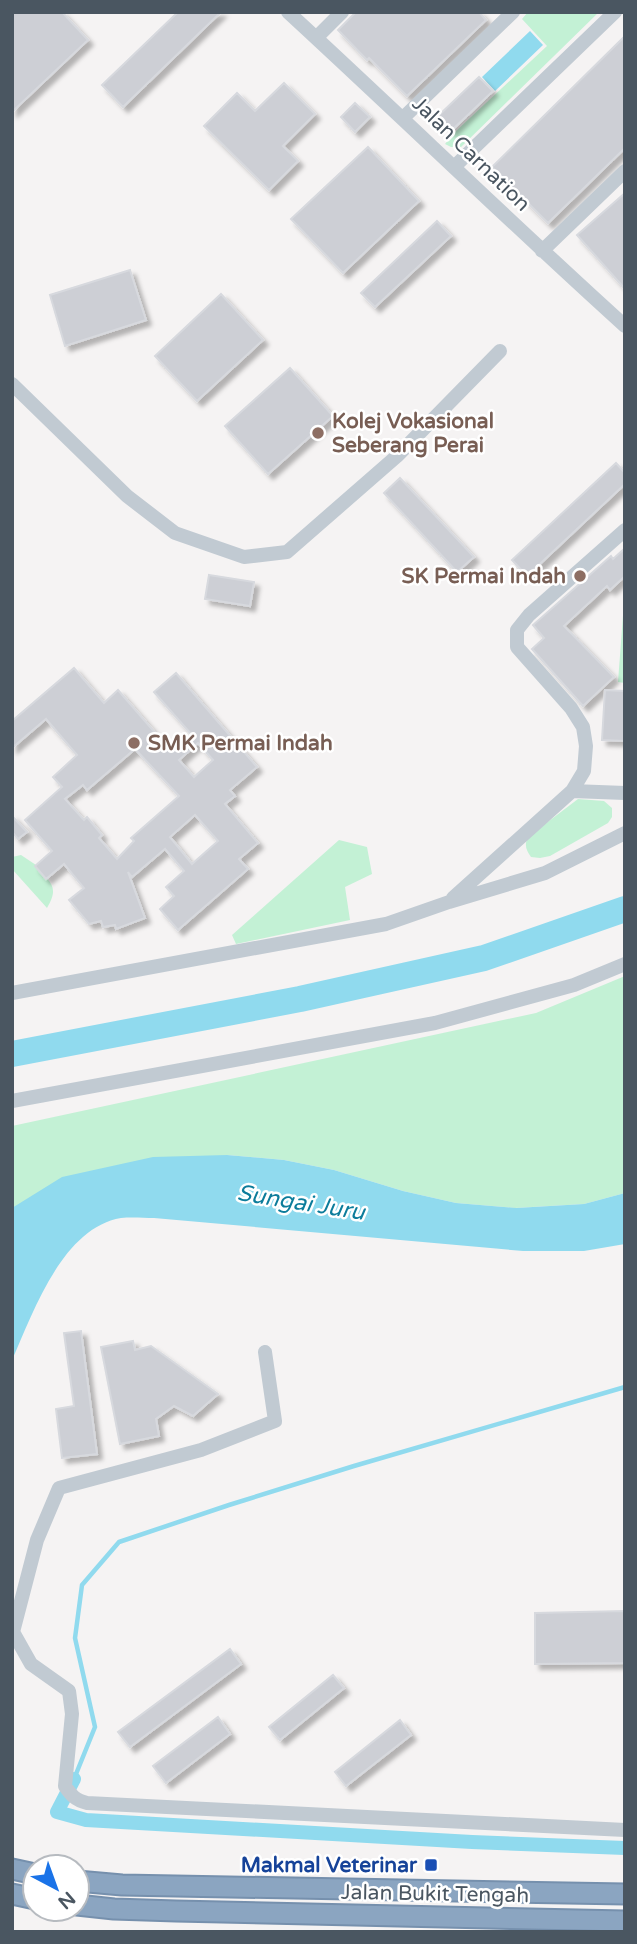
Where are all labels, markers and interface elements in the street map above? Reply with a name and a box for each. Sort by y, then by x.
street label: Jalan Carnation [407,91,535,217]
place label: Kolej Vokasional Seberang Perai [332,409,494,458]
marker: Kolej Vokasional Seberang Perai [310,425,326,441]
place label: SK Permai Indah [402,564,566,589]
marker: SK Permai Indah [572,568,588,584]
place label: SMK Permai Indah [148,731,333,756]
marker: SMK Permai Indah [126,735,142,751]
water label: Sungai Juru [235,1179,368,1227]
north arrow [21,1853,91,1923]
place label: Makmal Veterinar [241,1853,418,1878]
marker: Makmal Veterinar [423,1857,439,1873]
street label: Jalan Bukit Tengah [341,1880,529,1908]
text: N [54,1887,79,1913]

